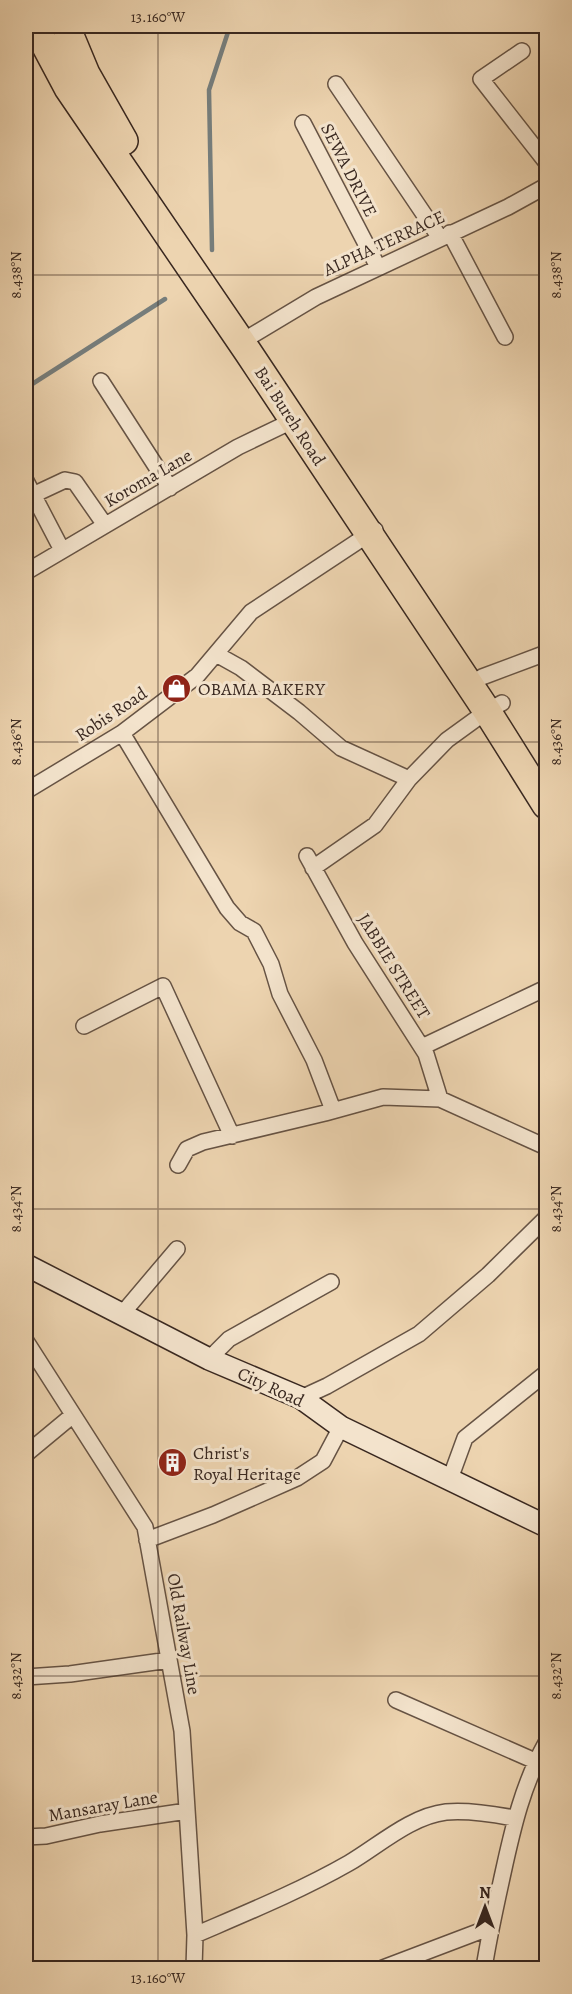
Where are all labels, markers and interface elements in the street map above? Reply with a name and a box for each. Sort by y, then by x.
text: 13.160°W [131,7,185,27]
street label: SEWA DRIVE [315,119,383,221]
street label: ALPHA TERRACE [318,204,449,282]
text: 8.438°N [6,251,26,299]
text: 8.438°N [546,251,566,299]
street label: Bai Bureh Road [249,362,331,470]
street label: Koroma Lane [100,443,196,513]
shop icon: OBAMA BAKERY [161,673,193,705]
place label: OBAMA BAKERY [198,677,326,701]
street label: Robis Road [70,681,152,747]
text: 8.436°N [6,718,26,766]
text: 8.436°N [546,718,566,766]
street label: JABBIE STREET [352,909,436,1023]
text: 8.434°N [6,1185,26,1233]
text: 8.434°N [546,1185,566,1233]
street label: City Road [234,1361,309,1413]
place label: Christ's Royal Heritage [193,1441,301,1486]
building icon: Christ's Royal Heritage [156,1447,188,1479]
street label: Old Railway Line [162,1571,206,1697]
text: 8.432°N [6,1652,26,1700]
text: 8.432°N [546,1652,566,1700]
street label: Mansaray Lane [46,1785,160,1827]
north arrow [455,1877,515,1937]
text: N [479,1882,491,1904]
text: 13.160°W [131,1968,185,1988]

